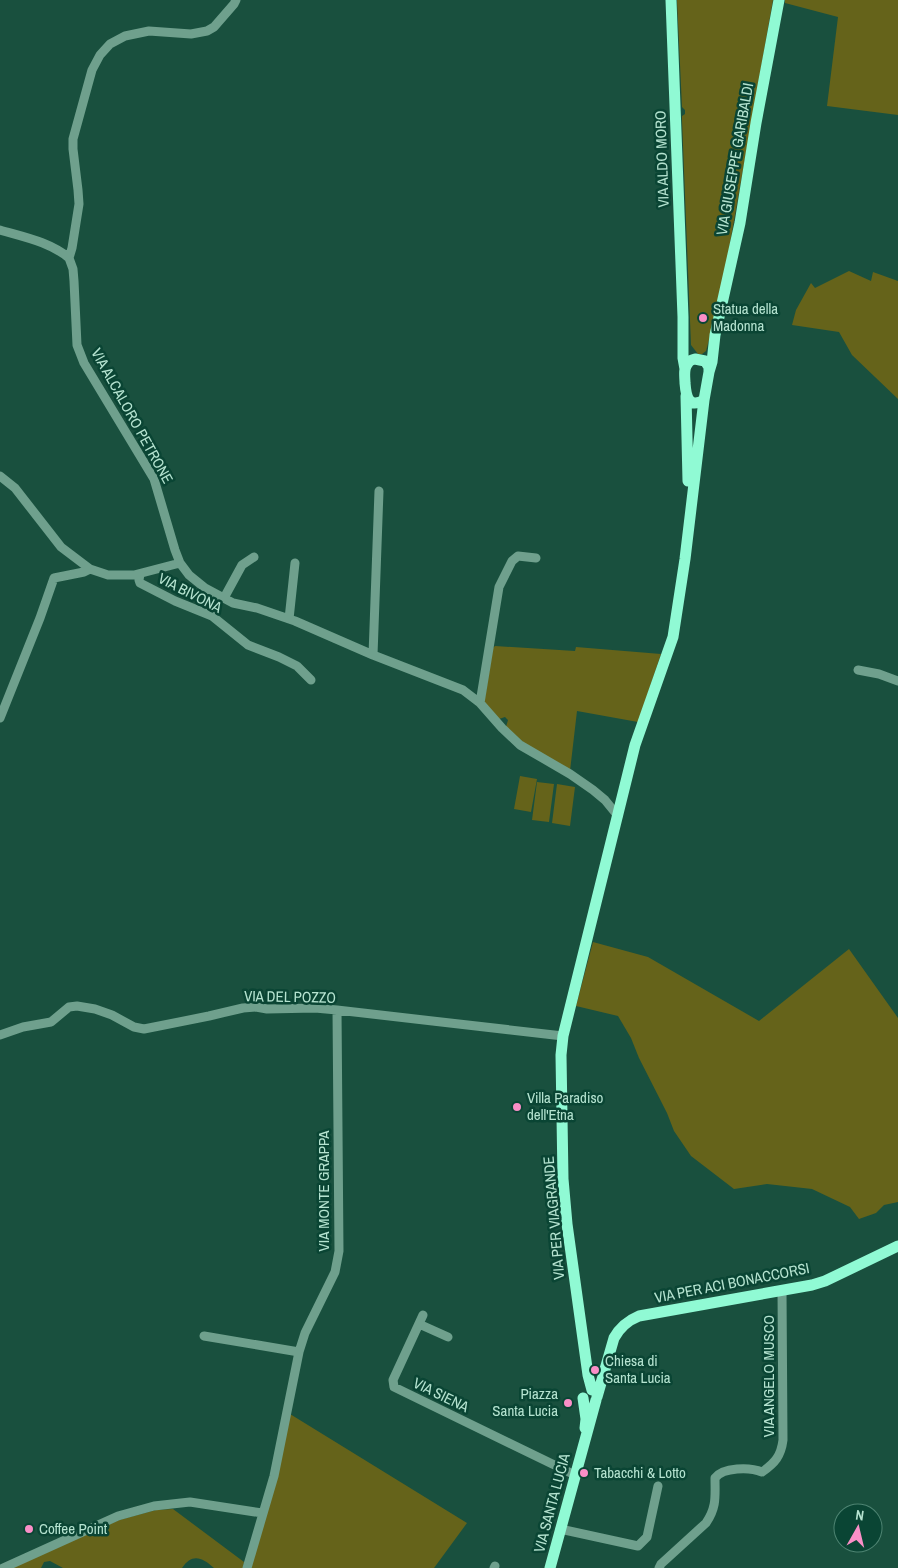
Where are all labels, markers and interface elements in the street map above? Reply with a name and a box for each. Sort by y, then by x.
street label: VIA GIUSEPPE GARIBALDI [711,81,758,237]
street label: VIA ALDO MORO [649,110,674,208]
place label: Statua della Madonna [713,298,778,336]
marker: Statua della Madonna [697,312,709,324]
street label: VIA ALCALORO PETRONE [86,344,178,487]
street label: VIA BIVONA [155,568,226,618]
street label: VIA DEL POZZO [244,985,336,1008]
place label: Villa Paradiso dell'Etna [527,1087,604,1125]
marker: Villa Paradiso dell'Etna [511,1101,523,1113]
street label: VIA MONTE GRAPPA [313,1130,334,1251]
street label: VIA PER VIAGRANDE [538,1155,569,1281]
street label: VIA PER ACI BONACCORSI [653,1257,811,1308]
street label: VIA ANGELO MUSCO [758,1315,779,1437]
place label: Chiesa di Santa Lucia [605,1350,671,1388]
marker: Chiesa di Santa Lucia [589,1364,601,1376]
street label: VIA SIENA [410,1372,473,1417]
place label: Piazza Santa Lucia [492,1383,558,1421]
marker: Piazza Santa Lucia [562,1397,574,1409]
street label: VIA SANTA LUCIA [528,1450,575,1555]
place label: Tabacchi & Lotto [594,1462,686,1483]
marker: Tabacchi & Lotto [578,1467,590,1479]
north arrow [833,1503,883,1553]
text: N [854,1506,865,1525]
place label: Coffee Point [39,1518,108,1539]
marker: Coffee Point [23,1523,35,1535]

